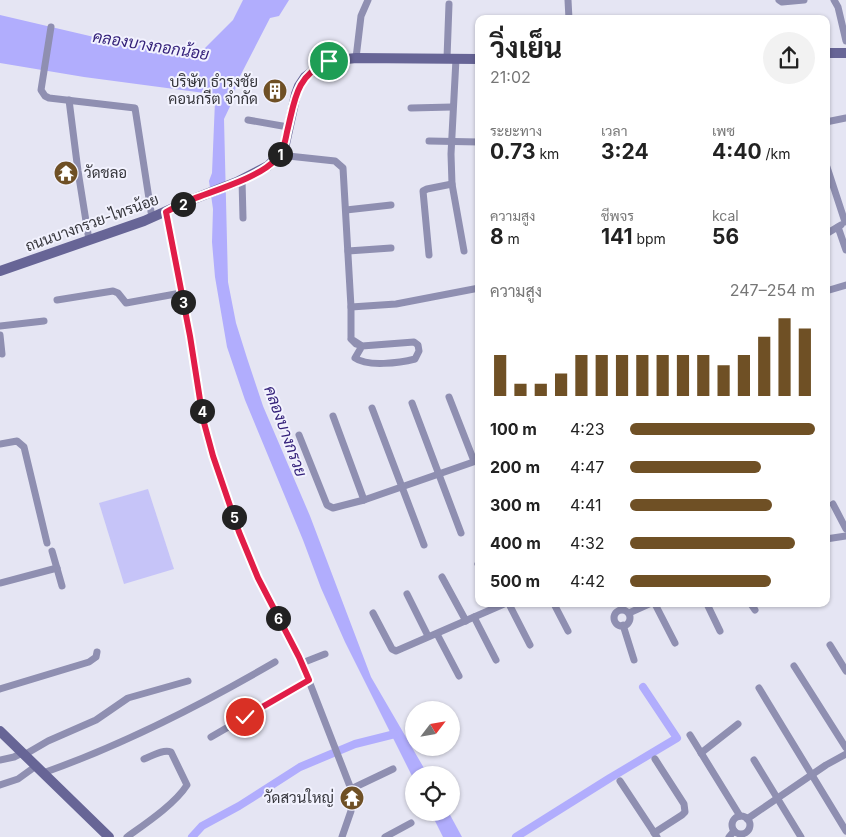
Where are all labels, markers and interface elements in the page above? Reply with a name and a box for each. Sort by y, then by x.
water label: คลองบางกอกน้อย [91,25,211,64]
text: วิ่งเย็น [490,31,562,65]
button: share [763,32,815,84]
pin [308,40,350,82]
icon: arrive [315,47,343,75]
text: 21:02 [490,67,531,87]
place label: บริษัท ธำรงชัย คอนกรีต จำกัด [168,72,258,108]
building icon: บริษัท ธำรงชัย คอนกรีต จำกัด [262,78,288,104]
text: ระยะทาง [490,122,542,139]
text: เวลา [601,122,627,139]
text: เพซ [712,122,735,139]
text: 0.73 [490,139,535,164]
text: 3:24 [601,139,649,164]
text: 4:40 [712,139,762,164]
pin: 1 [268,142,292,166]
text: km [535,145,559,162]
text: /km [762,145,791,162]
text: 1 [277,146,284,163]
temple icon: วัดชลอ [53,160,79,186]
place label: วัดชลอ [84,163,127,182]
street label: ถนนบางกรวย-ไทรน้อย [23,190,161,255]
pin: 2 [170,192,196,216]
text: 2 [179,196,188,213]
text: ความสูง [490,207,535,224]
text: ชีพจร [601,207,634,224]
text: kcal [712,207,739,224]
text: 8 [490,224,504,249]
text: 141 [601,224,633,249]
text: 56 [712,224,739,249]
text: m [504,230,520,247]
text: bpm [633,230,666,247]
text: 247–254 m [730,280,815,300]
text: ความสูง [490,281,542,301]
pin: 3 [170,290,196,314]
text: 3 [179,294,188,311]
water label: คลองบางกรวย [260,383,312,479]
pin: 4 [190,398,214,424]
text: 4 [198,403,207,420]
text: 100 m [490,419,537,439]
text: 4:23 [570,419,605,439]
text: 200 m [490,457,540,477]
text: 4:47 [570,457,604,477]
text: 300 m [490,495,540,515]
text: 4:41 [570,495,601,515]
pin: 5 [222,504,246,530]
text: 5 [230,509,239,526]
text: 400 m [490,533,541,553]
text: 4:32 [570,533,605,553]
text: 500 m [490,571,540,591]
text: 4:42 [570,571,605,591]
pin: 6 [266,606,290,630]
text: 6 [274,610,283,627]
pin [224,696,266,738]
north arrow [405,701,460,756]
map controls [405,701,460,821]
icon: check [231,703,259,731]
button: locate [405,766,460,821]
temple icon: วัดสวนใหญ่ [339,785,365,811]
place label: วัดสวนใหญ่ [264,788,334,807]

